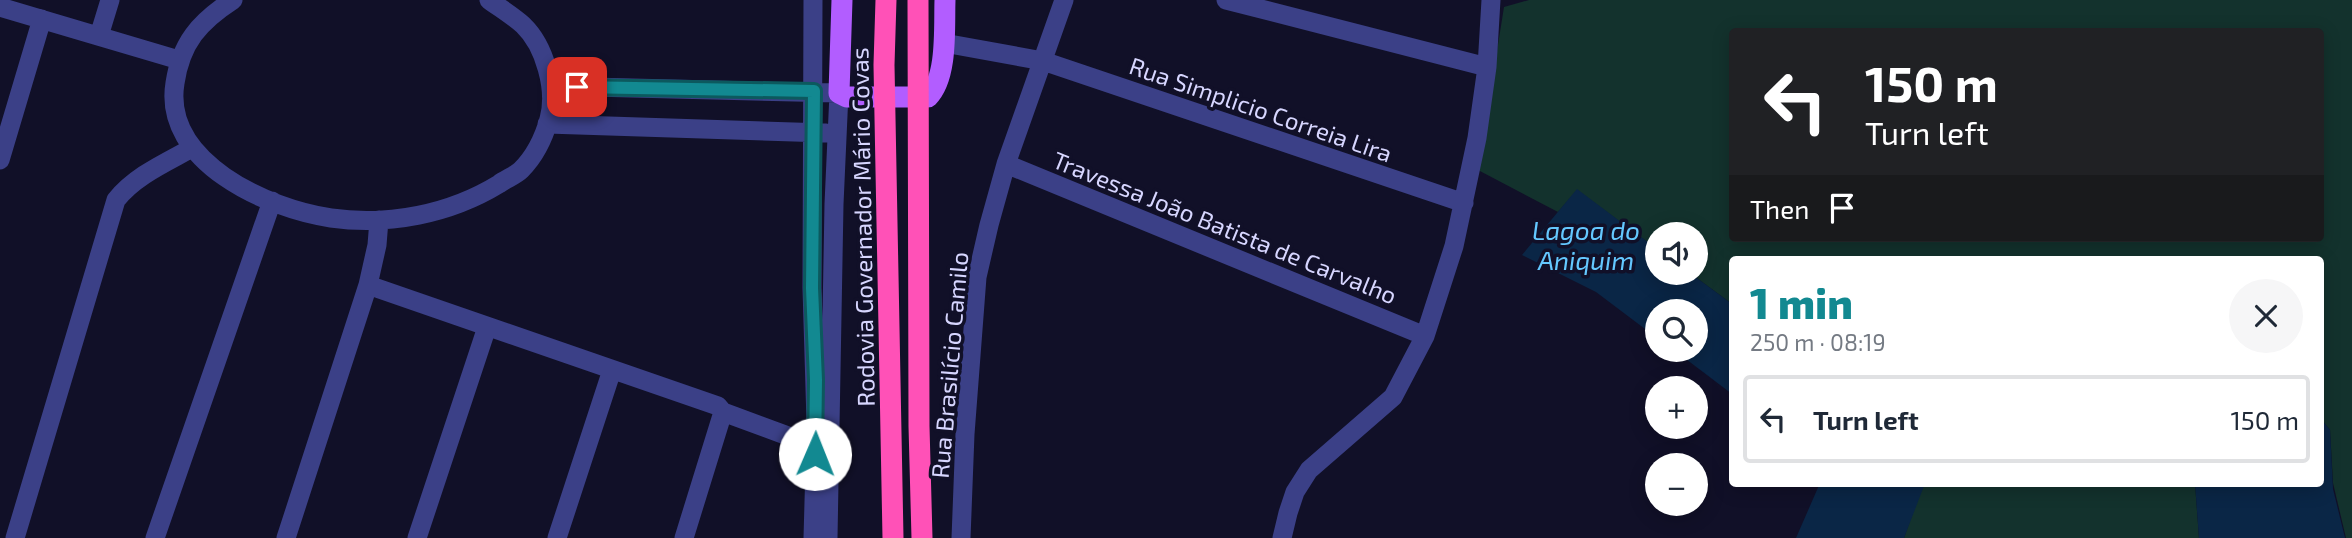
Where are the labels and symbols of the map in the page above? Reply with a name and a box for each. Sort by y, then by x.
street label: Rodovia Governador Mário Covas [844,47,880,407]
street label: Rua Simplicio Correia Lira [1126,50,1396,168]
pin [547,57,607,117]
street label: Travessa João Batista de Carvalho [1049,145,1401,309]
water label: Lagoa do Aniquim [1532,214,1640,275]
street label: Rua Brasilício Camilo [925,251,973,479]
position arrow [778,417,852,491]

